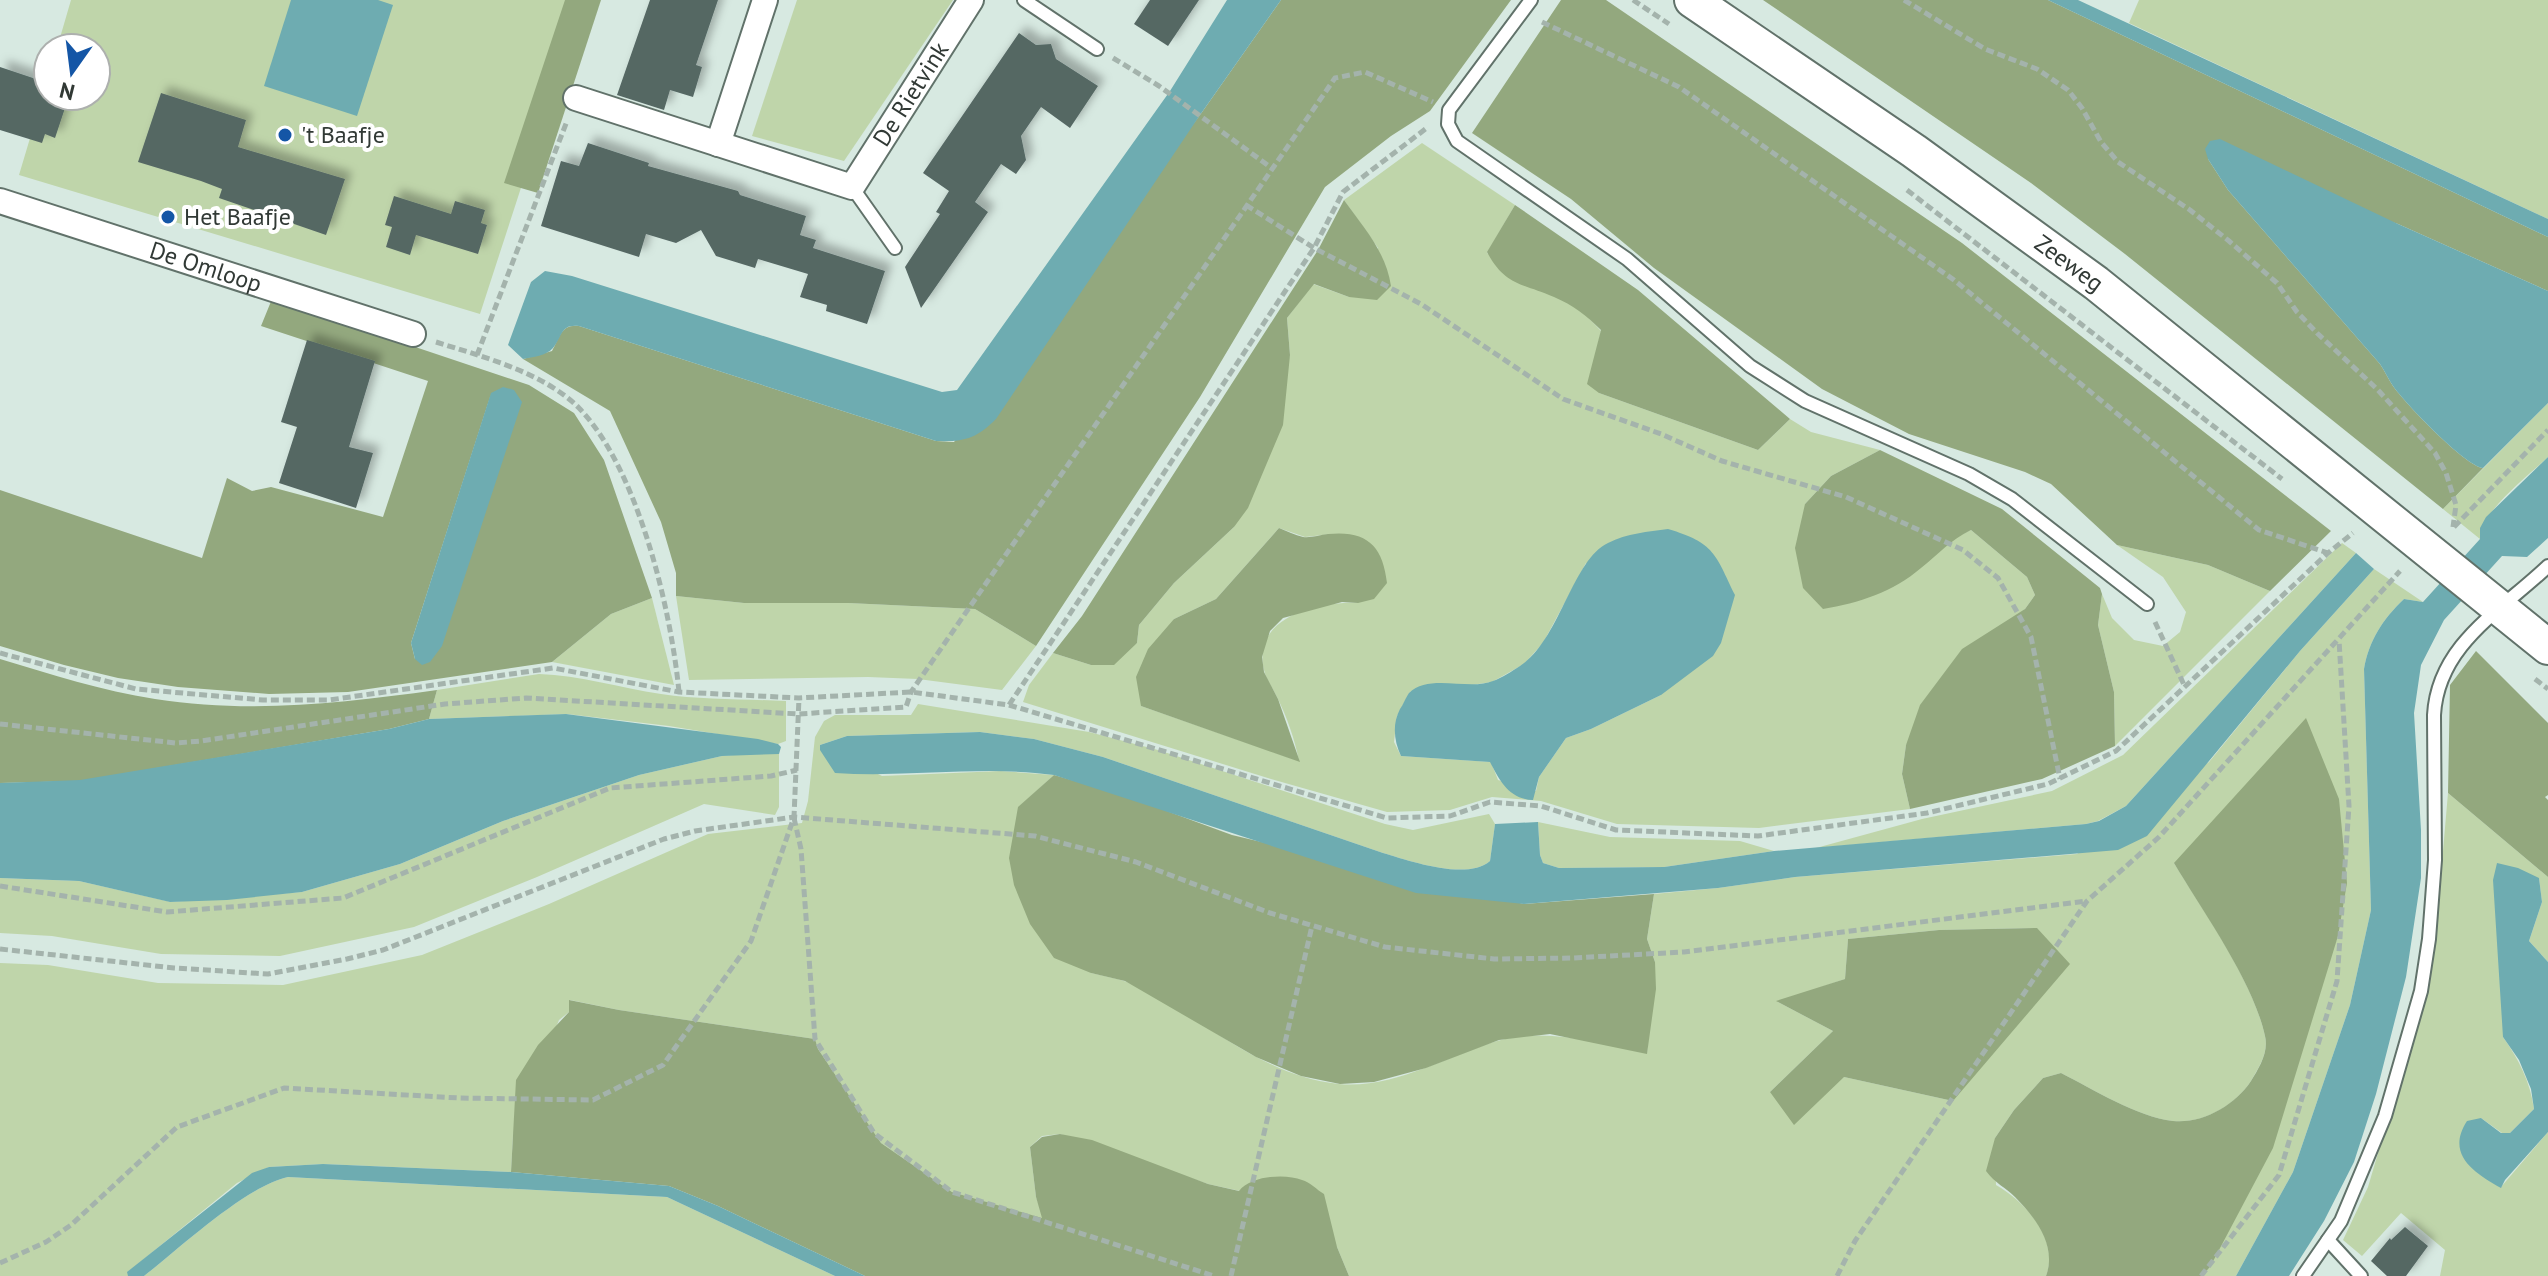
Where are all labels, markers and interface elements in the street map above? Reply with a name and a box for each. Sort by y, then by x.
north arrow [32,32,112,112]
street label: De Rietvink [866,35,956,152]
text: N [57,76,78,107]
place label: 't Baafje [301,119,385,150]
marker: 't Baafje [276,126,294,144]
place label: Het Baafje [184,201,291,232]
marker: Het Baafje [159,208,177,226]
street label: Zeeweg [2029,228,2110,298]
street label: De Omloop [146,234,266,299]

